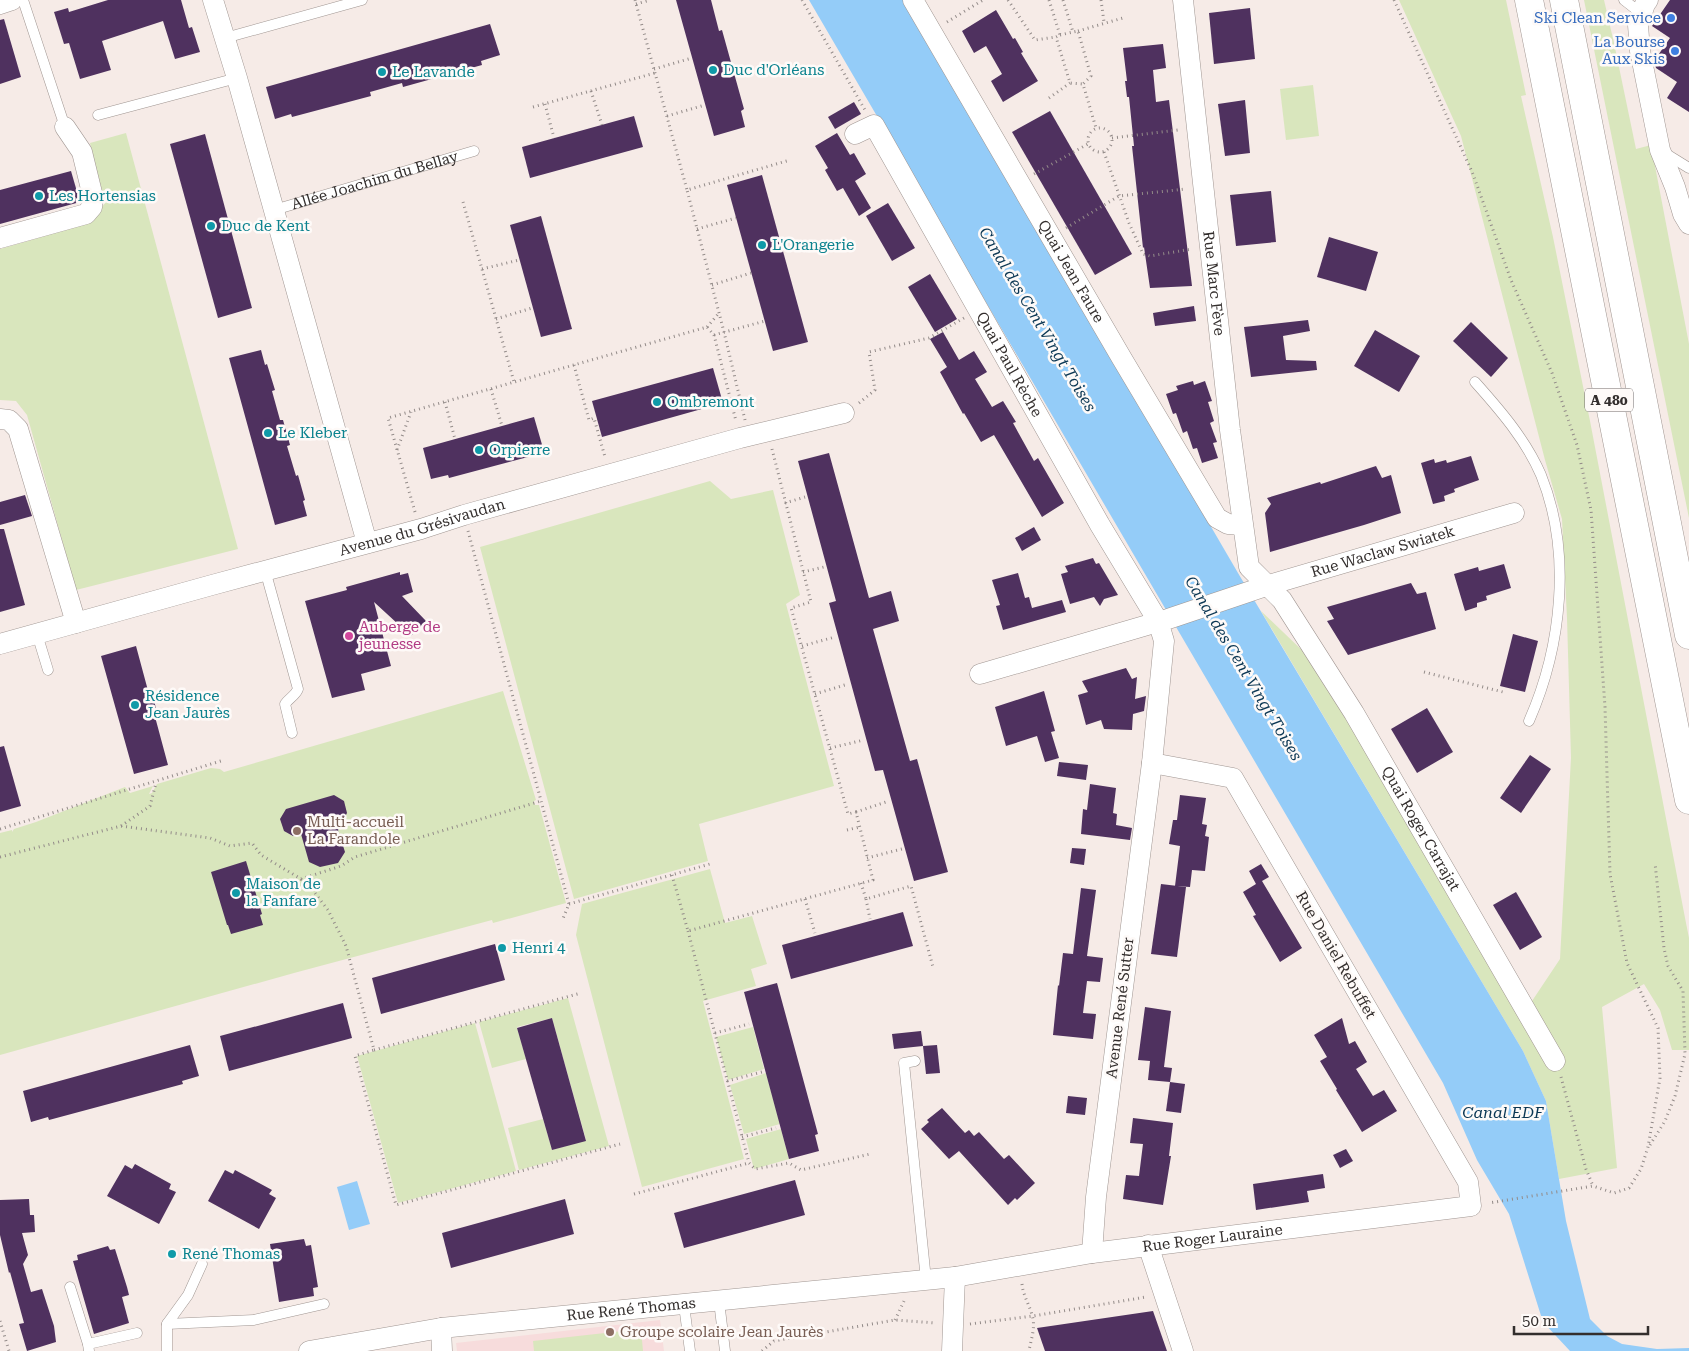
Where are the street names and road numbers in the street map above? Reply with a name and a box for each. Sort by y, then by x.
street label: Allée Joachim du Bellay [289,147,460,213]
street label: Quai Jean Faure [1034,217,1108,326]
street label: Rue Marc Fève [1199,230,1229,337]
street label: Quai Paul Rèche [972,309,1046,420]
road number: A 480 [1585,388,1633,412]
street label: Avenue du Grésivaudan [337,495,507,560]
street label: Rue Waclaw Swiatek [1309,522,1457,581]
street label: Quai Roger Carrajat [1378,763,1464,894]
street label: Rue Daniel Rebuffet [1292,888,1380,1022]
street label: Avenue René Sutter [1102,936,1138,1080]
street label: Rue Roger Lauraine [1141,1220,1284,1256]
street label: Rue René Thomas [566,1294,696,1324]

